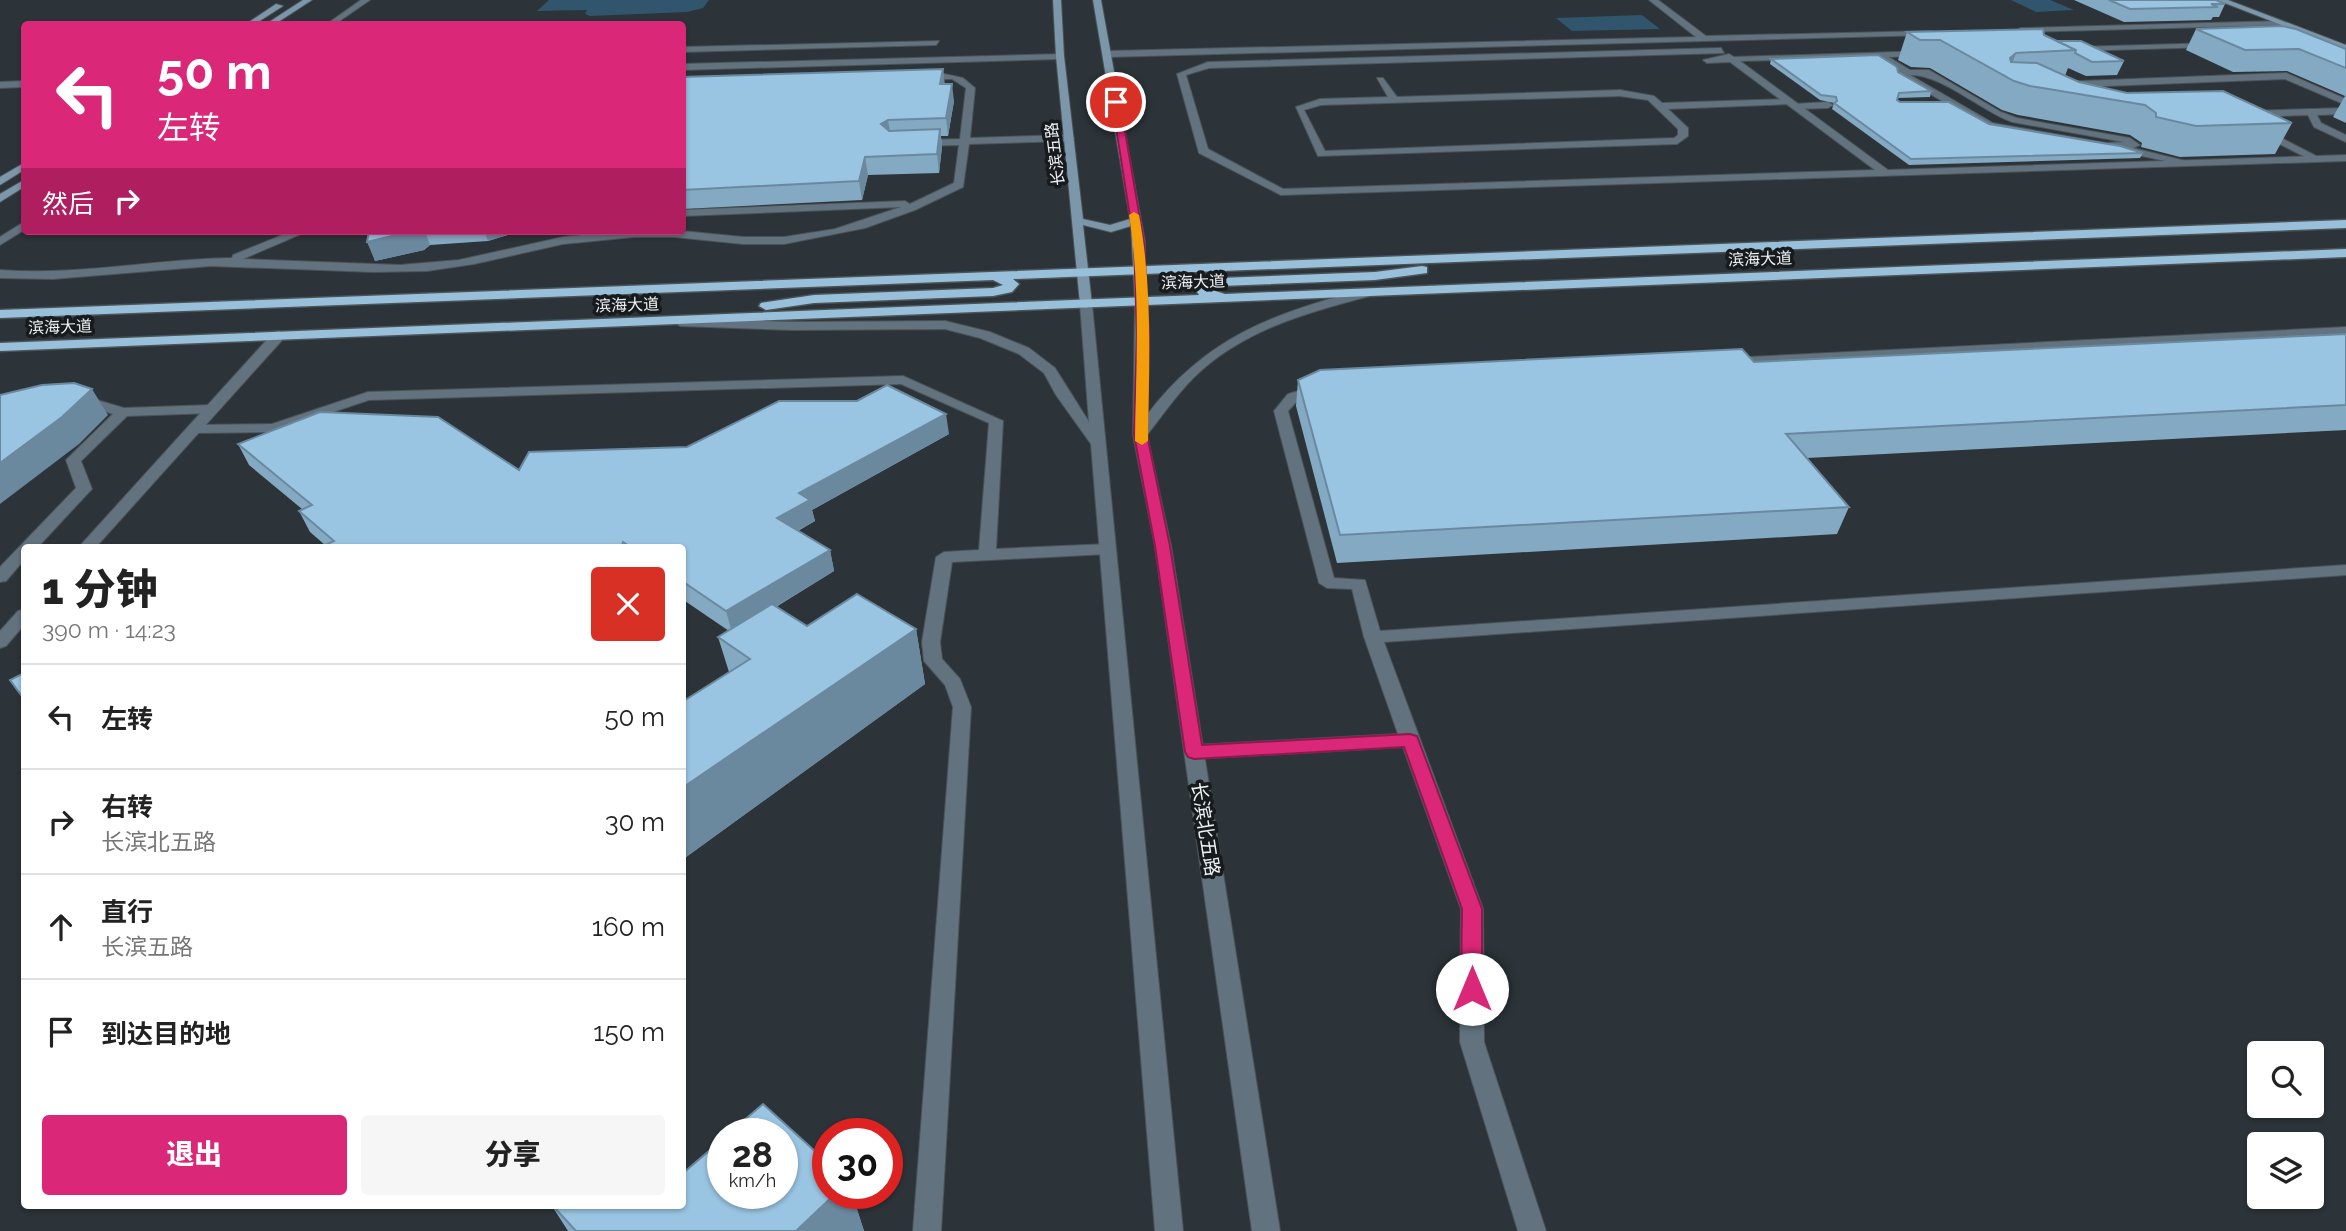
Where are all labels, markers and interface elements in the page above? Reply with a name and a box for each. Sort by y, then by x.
text: 50 m [157,43,272,100]
icon: left [42,49,133,140]
pin [1086,72,1146,132]
icon: arrive [1097,83,1135,121]
text: 左转 [157,109,221,146]
street label: 长滨五路 [1042,121,1068,187]
icon: right [108,182,146,220]
text: 然后 [42,189,94,219]
street label: 滨海大道 [1728,248,1792,270]
street label: 滨海大道 [1161,271,1225,293]
street label: 滨海大道 [595,294,659,316]
street label: 滨海大道 [28,316,92,338]
text: 1 分钟 [42,565,158,614]
button: close [591,567,665,641]
text: 390 m · 14:23 [42,616,176,643]
icon: left [42,698,80,736]
text: 50 m [604,702,665,732]
text: 左转 [101,704,153,734]
street label: 长滨北五路 [1188,780,1224,878]
text: 右转 [101,792,153,822]
icon: right [42,803,80,841]
text: 30 m [605,807,665,837]
text: 长滨北五路 [101,828,216,855]
text: 直行 [101,897,153,927]
icon: ahead [42,908,80,946]
text: 160 m [592,912,665,942]
text: 长滨五路 [101,933,193,960]
position arrow [1435,952,1509,1026]
icon: arrive [42,1013,80,1051]
text: 150 m [593,1017,665,1047]
text: 到达目的地 [101,1019,231,1049]
map controls [2247,1041,2324,1209]
button: search [2247,1041,2324,1118]
button: 退出 [42,1115,347,1195]
button: 分享 [361,1115,665,1195]
speed limit sign: 30 [812,1118,903,1209]
button: layers [2247,1132,2324,1209]
text: 28 [732,1134,773,1175]
text: km/h [729,1170,776,1191]

